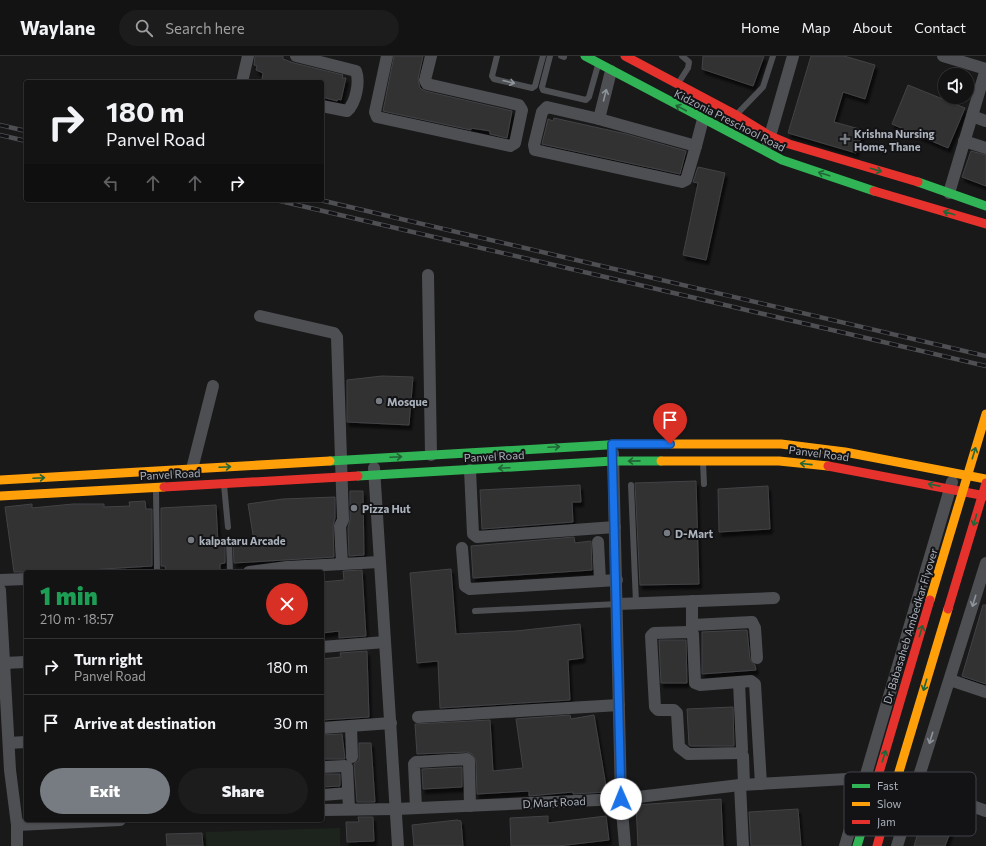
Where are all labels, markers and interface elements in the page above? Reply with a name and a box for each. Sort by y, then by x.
search box [119,10,399,46]
text: Waylane [20,16,95,39]
icon: search [133,17,155,39]
text: Search here [165,19,245,37]
text: Home [741,19,780,36]
text: Map [802,19,830,36]
text: About [852,19,892,36]
text: Contact [914,19,966,36]
map controls [938,68,974,104]
button: sound [938,68,974,104]
one-way arrow [502,79,515,87]
street label: Kidzonia Preschool Road [672,86,788,154]
one-way arrow [602,89,609,102]
text: 180 m [106,94,184,128]
icon: right [40,96,92,148]
one-way arrow [676,104,688,111]
place label: Krishna Nursing Home, Thane [854,127,935,153]
text: Panvel Road [106,128,205,150]
marker: Krishna Nursing Home, Thane [839,133,851,145]
one-way arrow [869,166,882,174]
one-way arrow [818,170,831,177]
icon: left [100,172,122,194]
icon: ahead [142,172,164,194]
icon: ahead [184,172,206,194]
icon: right [226,172,248,194]
one-way arrow [942,209,955,216]
place label: Mosque [387,395,428,408]
marker: Mosque [374,396,384,406]
pin [653,403,687,444]
icon: arrive [659,409,681,431]
street label: Panvel Road [788,443,850,463]
one-way arrow [547,444,560,451]
one-way arrow [971,447,978,460]
street label: Panvel Road [463,448,525,464]
one-way arrow [389,453,402,460]
one-way arrow [628,457,641,465]
one-way arrow [800,460,813,467]
one-way arrow [218,463,231,470]
one-way arrow [498,464,511,471]
street label: Panvel Road [139,466,201,482]
one-way arrow [32,474,45,481]
one-way arrow [928,481,941,489]
place label: Pizza Hut [362,502,411,515]
marker: Pizza Hut [349,503,359,513]
one-way arrow [971,514,978,527]
place label: D-Mart [675,527,714,540]
marker: D-Mart [662,528,672,538]
place label: kalpataru Arcade [199,534,286,547]
marker: kalpataru Arcade [186,535,196,545]
street label: Dr Babasaheb Ambedkar Flyover [880,546,940,705]
text: 1 min [40,581,98,610]
button: close [266,583,308,625]
one-way arrow [970,594,977,607]
text: 210 m · 18:57 [40,611,114,627]
one-way arrow [918,625,925,638]
text: Turn right [74,650,143,668]
icon: right [40,656,62,678]
text: 180 m [267,658,308,676]
text: Panvel Road [74,668,146,684]
one-way arrow [921,678,928,691]
icon: arrive [40,712,62,734]
text: Arrive at destination [74,714,216,732]
text: 30 m [274,714,308,732]
one-way arrow [927,732,935,744]
one-way arrow [881,750,888,763]
button: Exit [40,768,170,814]
button: Share [178,768,308,814]
legend [844,772,976,836]
position arrow [600,778,642,820]
text: Fast [877,779,899,792]
street label: D Mart Road [522,794,586,810]
text: Slow [877,797,902,810]
text: Jam [877,815,896,829]

